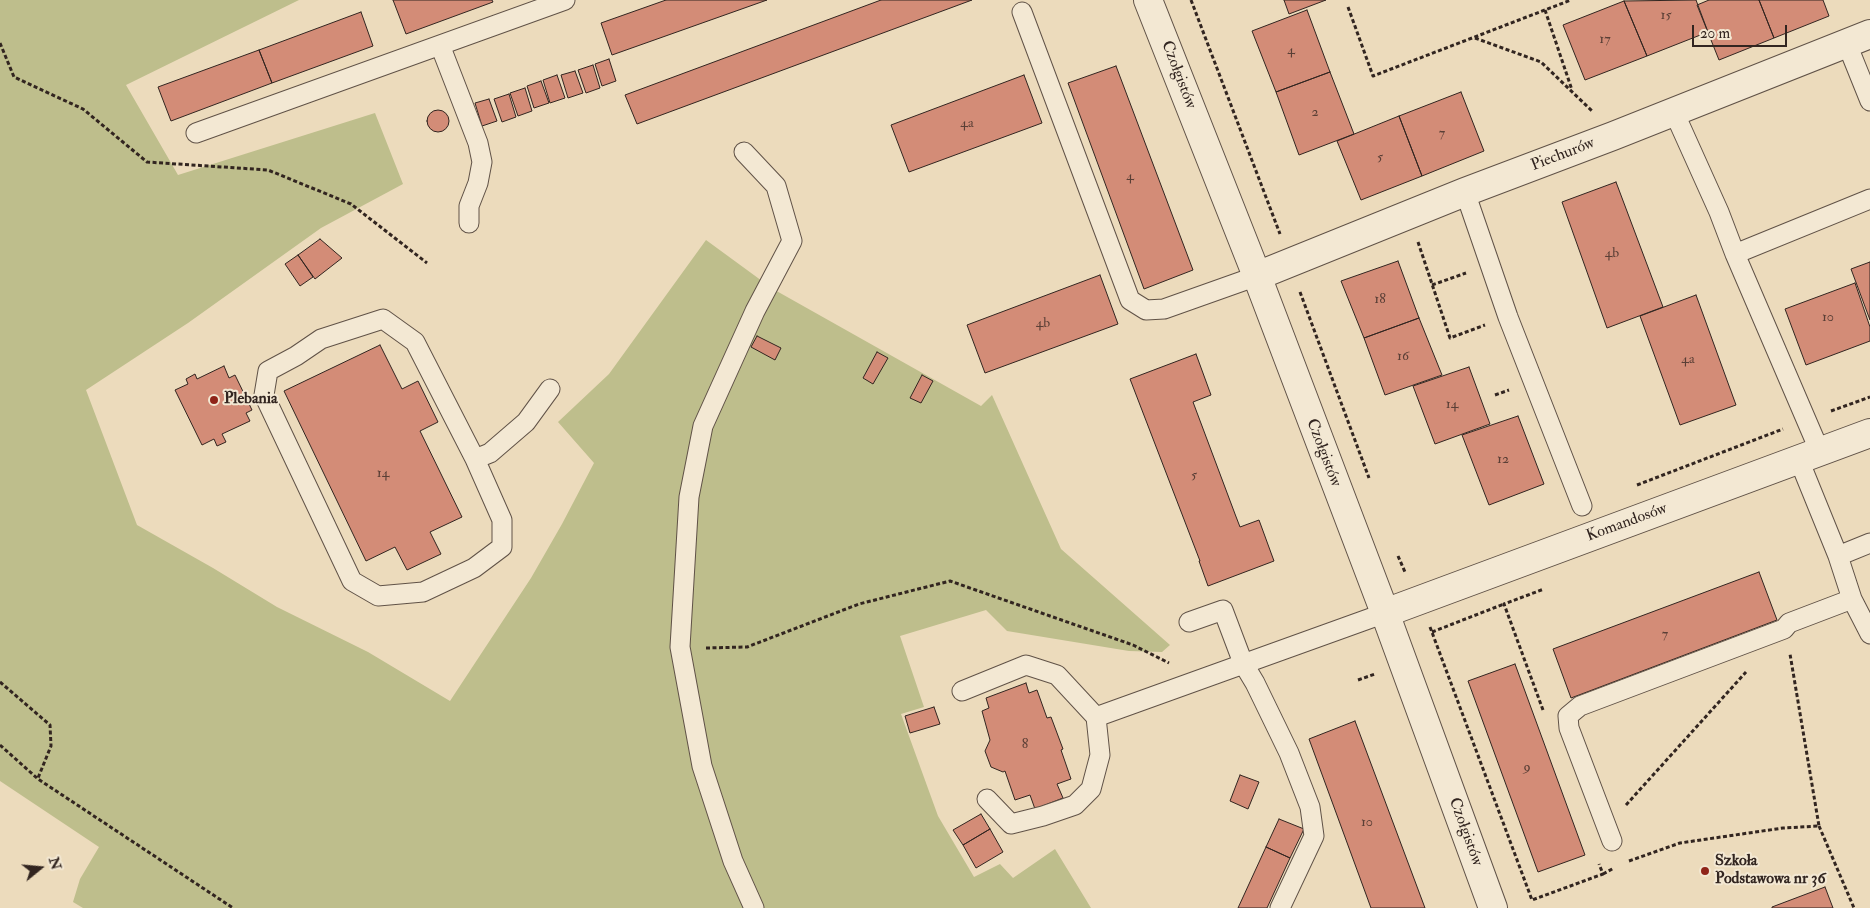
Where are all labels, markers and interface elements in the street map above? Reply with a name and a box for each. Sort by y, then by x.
house number: 15 [1660,8,1672,24]
scale bar [1695,15,1790,47]
text: 20 m [1700,24,1730,43]
house number: 17 [1599,32,1611,48]
street label: Czołgistów [1156,38,1200,112]
house number: 4 [1287,43,1295,59]
house number: 2 [1311,105,1319,121]
house number: 4a [960,116,974,132]
house number: 7 [1439,126,1445,142]
street label: Piechurów [1528,134,1598,176]
house number: 5 [1377,150,1383,166]
house number: 4 [1126,169,1134,185]
house number: 4b [1605,246,1619,262]
house number: 18 [1374,292,1386,308]
house number: 10 [1822,310,1834,326]
house number: 4b [1036,316,1050,332]
house number: 16 [1397,349,1409,365]
house number: 4a [1681,352,1695,368]
place label: Plebania [224,390,278,410]
marker: Plebania [208,394,220,406]
house number: 14 [1446,397,1458,413]
street label: Czołgistów [1301,416,1345,490]
house number: 12 [1497,452,1509,468]
house number: 14 [377,466,389,482]
house number: 5 [1191,468,1197,484]
street label: Komandosów [1584,500,1670,546]
house number: 7 [1662,627,1668,643]
house number: 8 [1022,737,1028,753]
house number: 9 [1523,760,1531,776]
street label: Czołgistów [1444,795,1486,869]
house number: 10 [1361,815,1373,831]
north arrow [15,843,65,893]
place label: Szkoła Podstawowa nr 36 [1715,852,1825,890]
text: N [45,855,65,872]
marker: Szkoła Podstawowa nr 36 [1699,865,1711,877]

